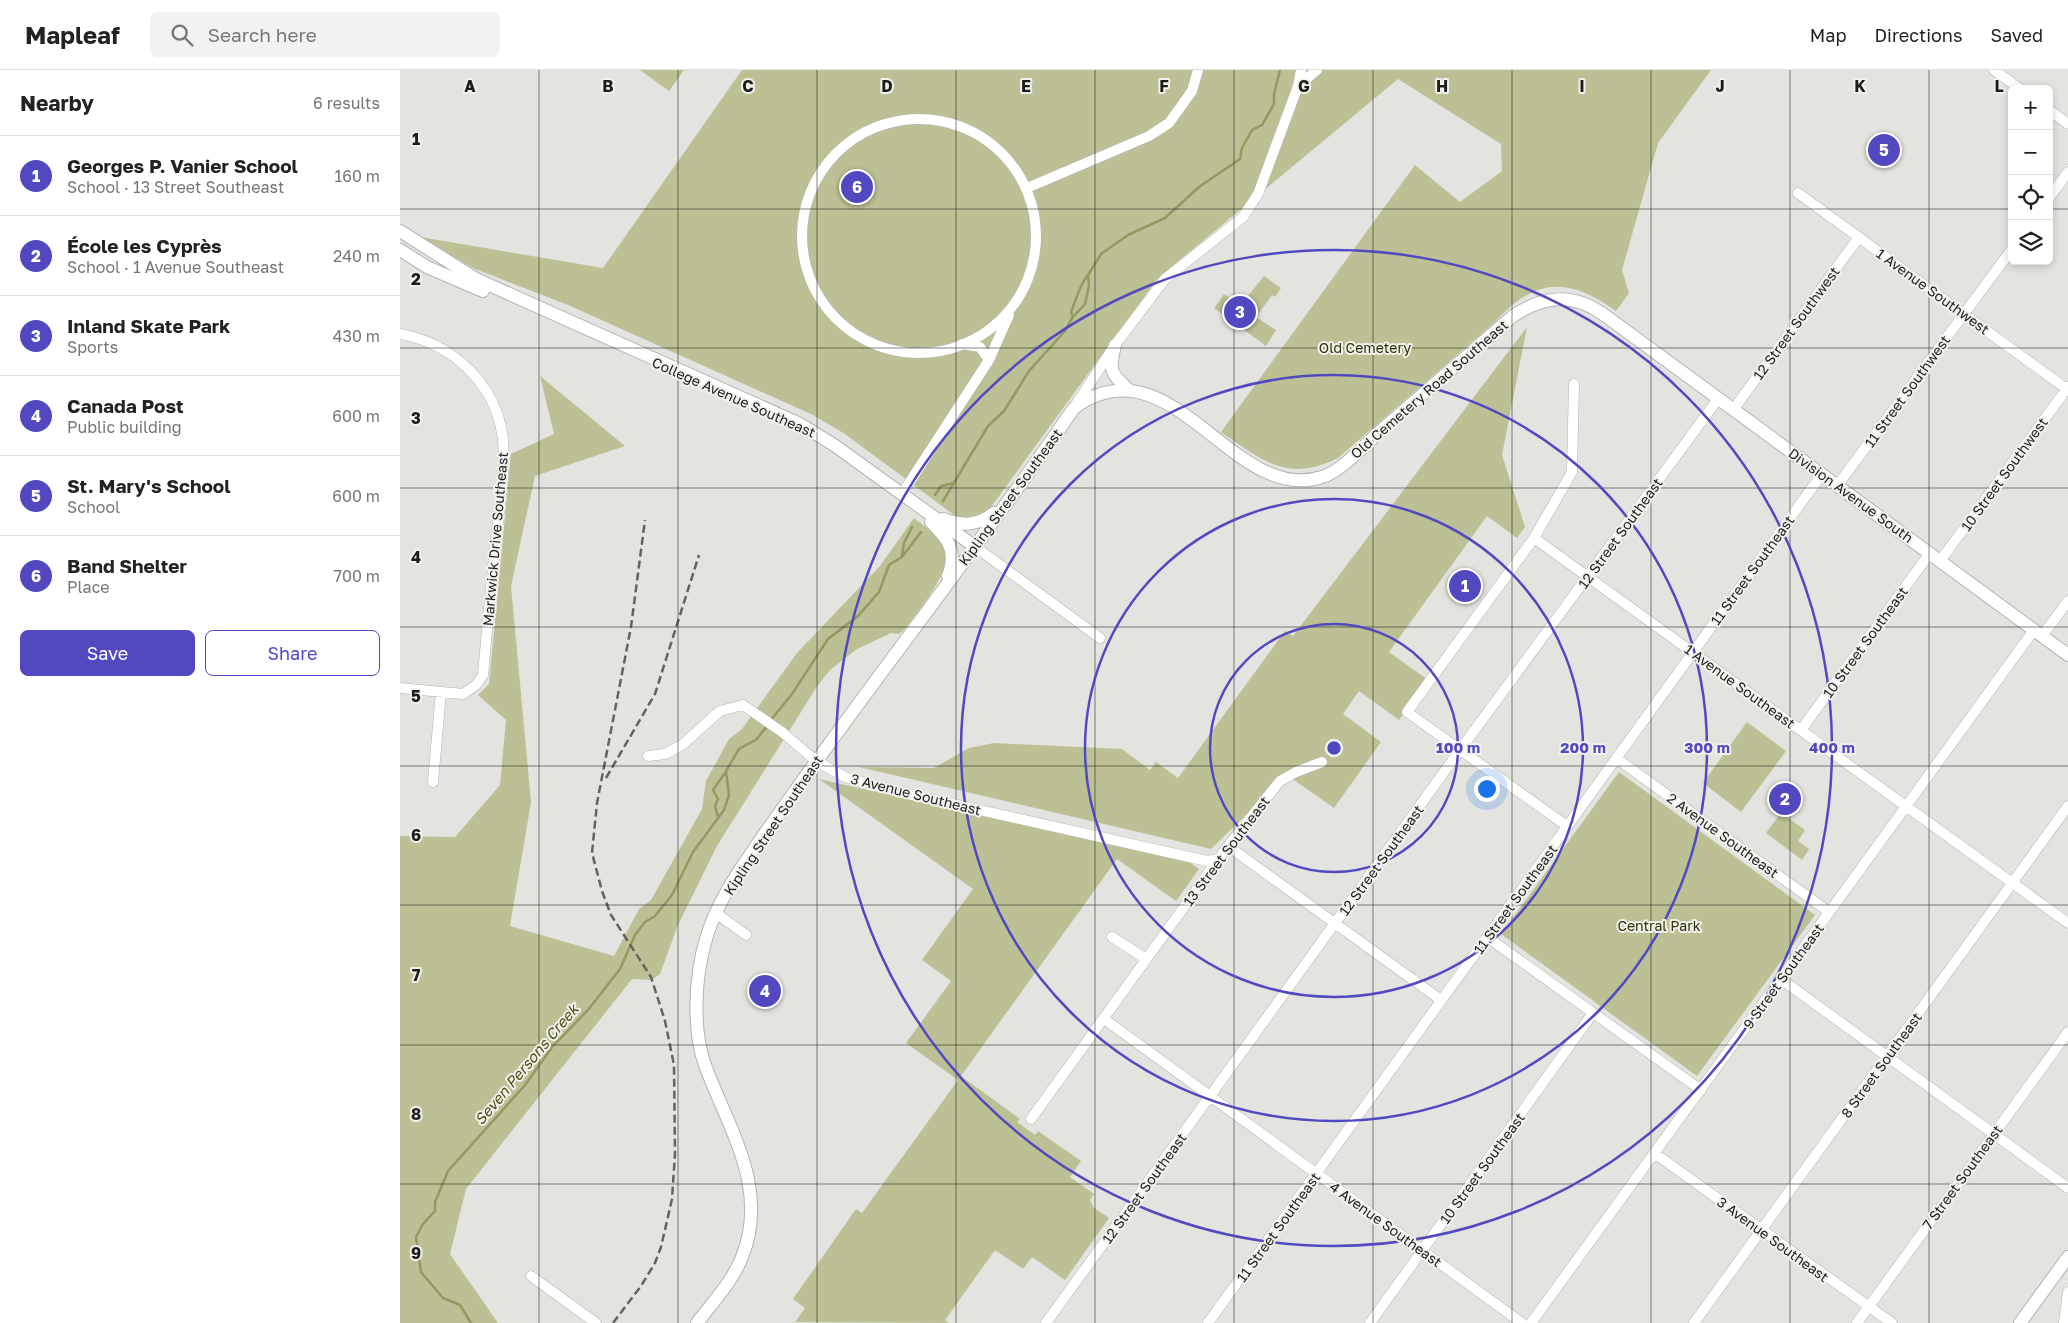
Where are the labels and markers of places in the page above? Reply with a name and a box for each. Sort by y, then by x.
pin: 5 [1868,131,1900,169]
pin: 6 [841,168,873,206]
pin: 3 [1224,293,1256,331]
pin: 1 [1449,567,1481,605]
centre of rings [1325,739,1343,757]
pin: 2 [1769,780,1801,818]
pin: 4 [749,972,781,1010]

